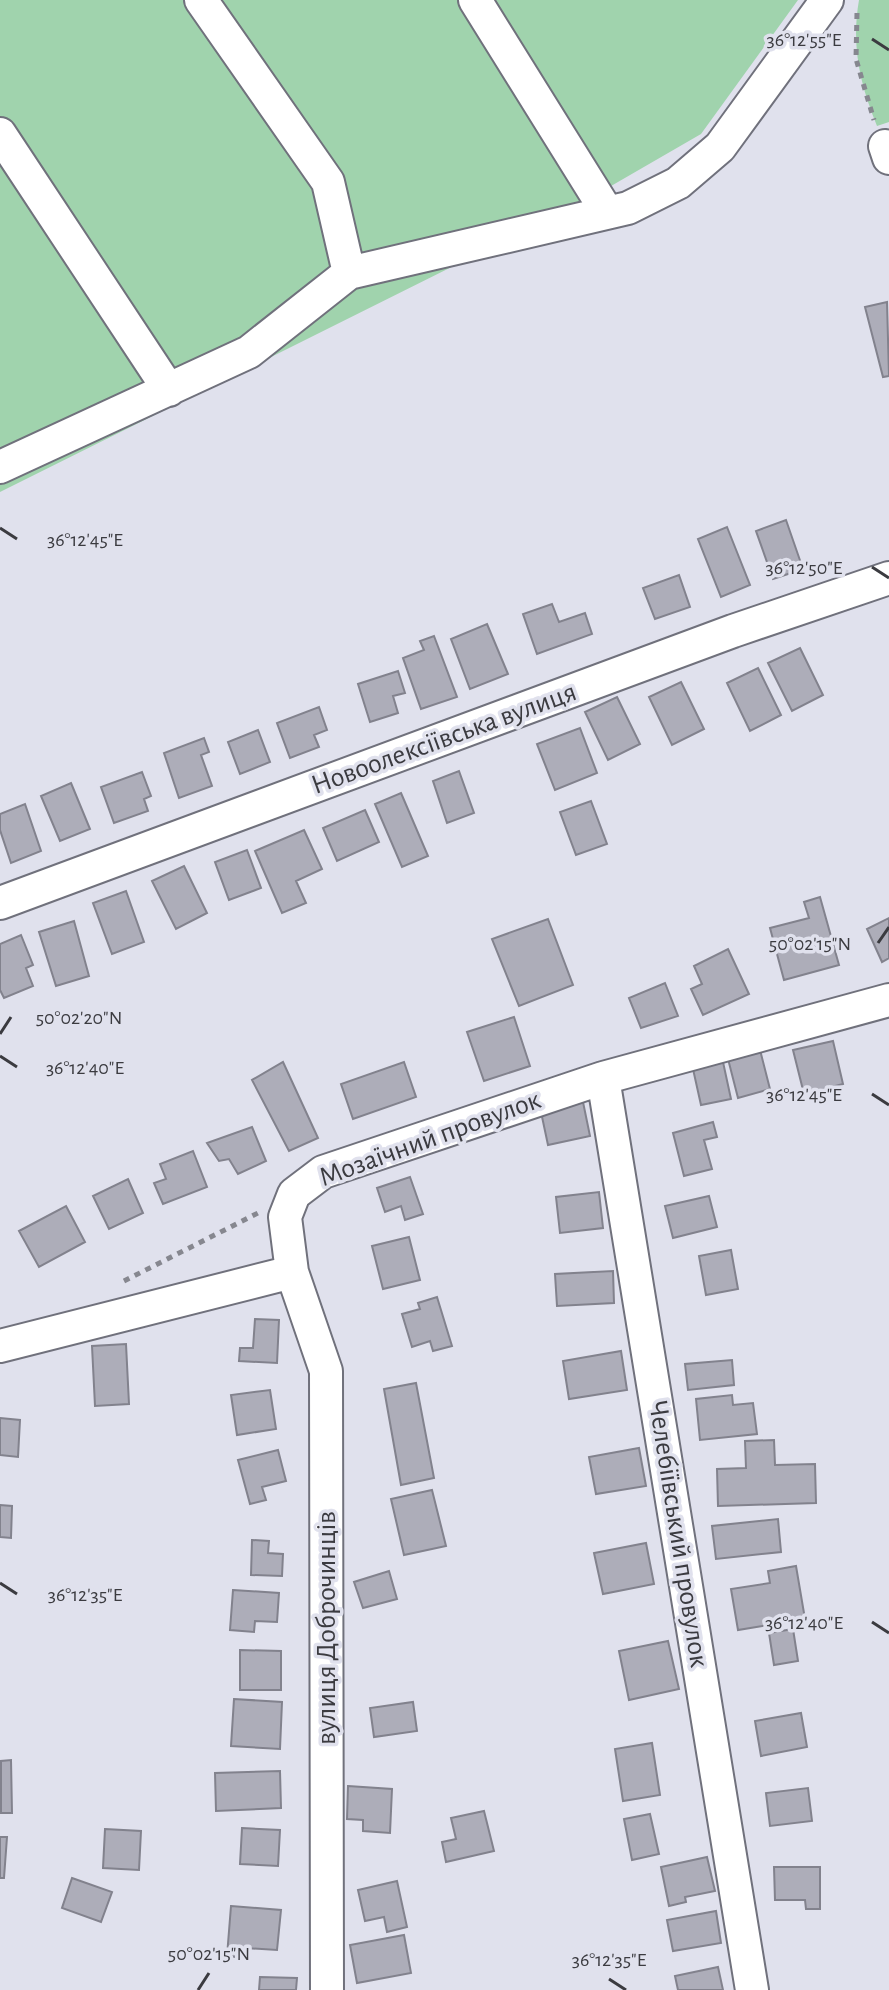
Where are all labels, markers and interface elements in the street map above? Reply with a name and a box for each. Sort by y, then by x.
text: 36°12'55"E [767,30,842,50]
text: 36°12'45"E [47,530,123,550]
text: 36°12'50"E [766,558,843,578]
street label: Новоолексіївська вулиця [308,678,580,800]
text: 50°02'15"N [769,934,851,954]
text: 50°02'20"N [36,1008,122,1028]
text: 36°12'40"E [46,1058,124,1078]
text: 36°12'45"E [766,1085,842,1105]
street label: Мозаїчний провулок [316,1086,545,1192]
street label: Челебіївський провулок [643,1399,713,1669]
street label: вулиця Доброчинців [313,1511,341,1745]
text: 36°12'35"E [48,1585,123,1605]
text: 36°12'40"E [765,1613,843,1633]
text: 50°02'15"N [168,1944,250,1964]
text: 36°12'35"E [572,1950,647,1970]

